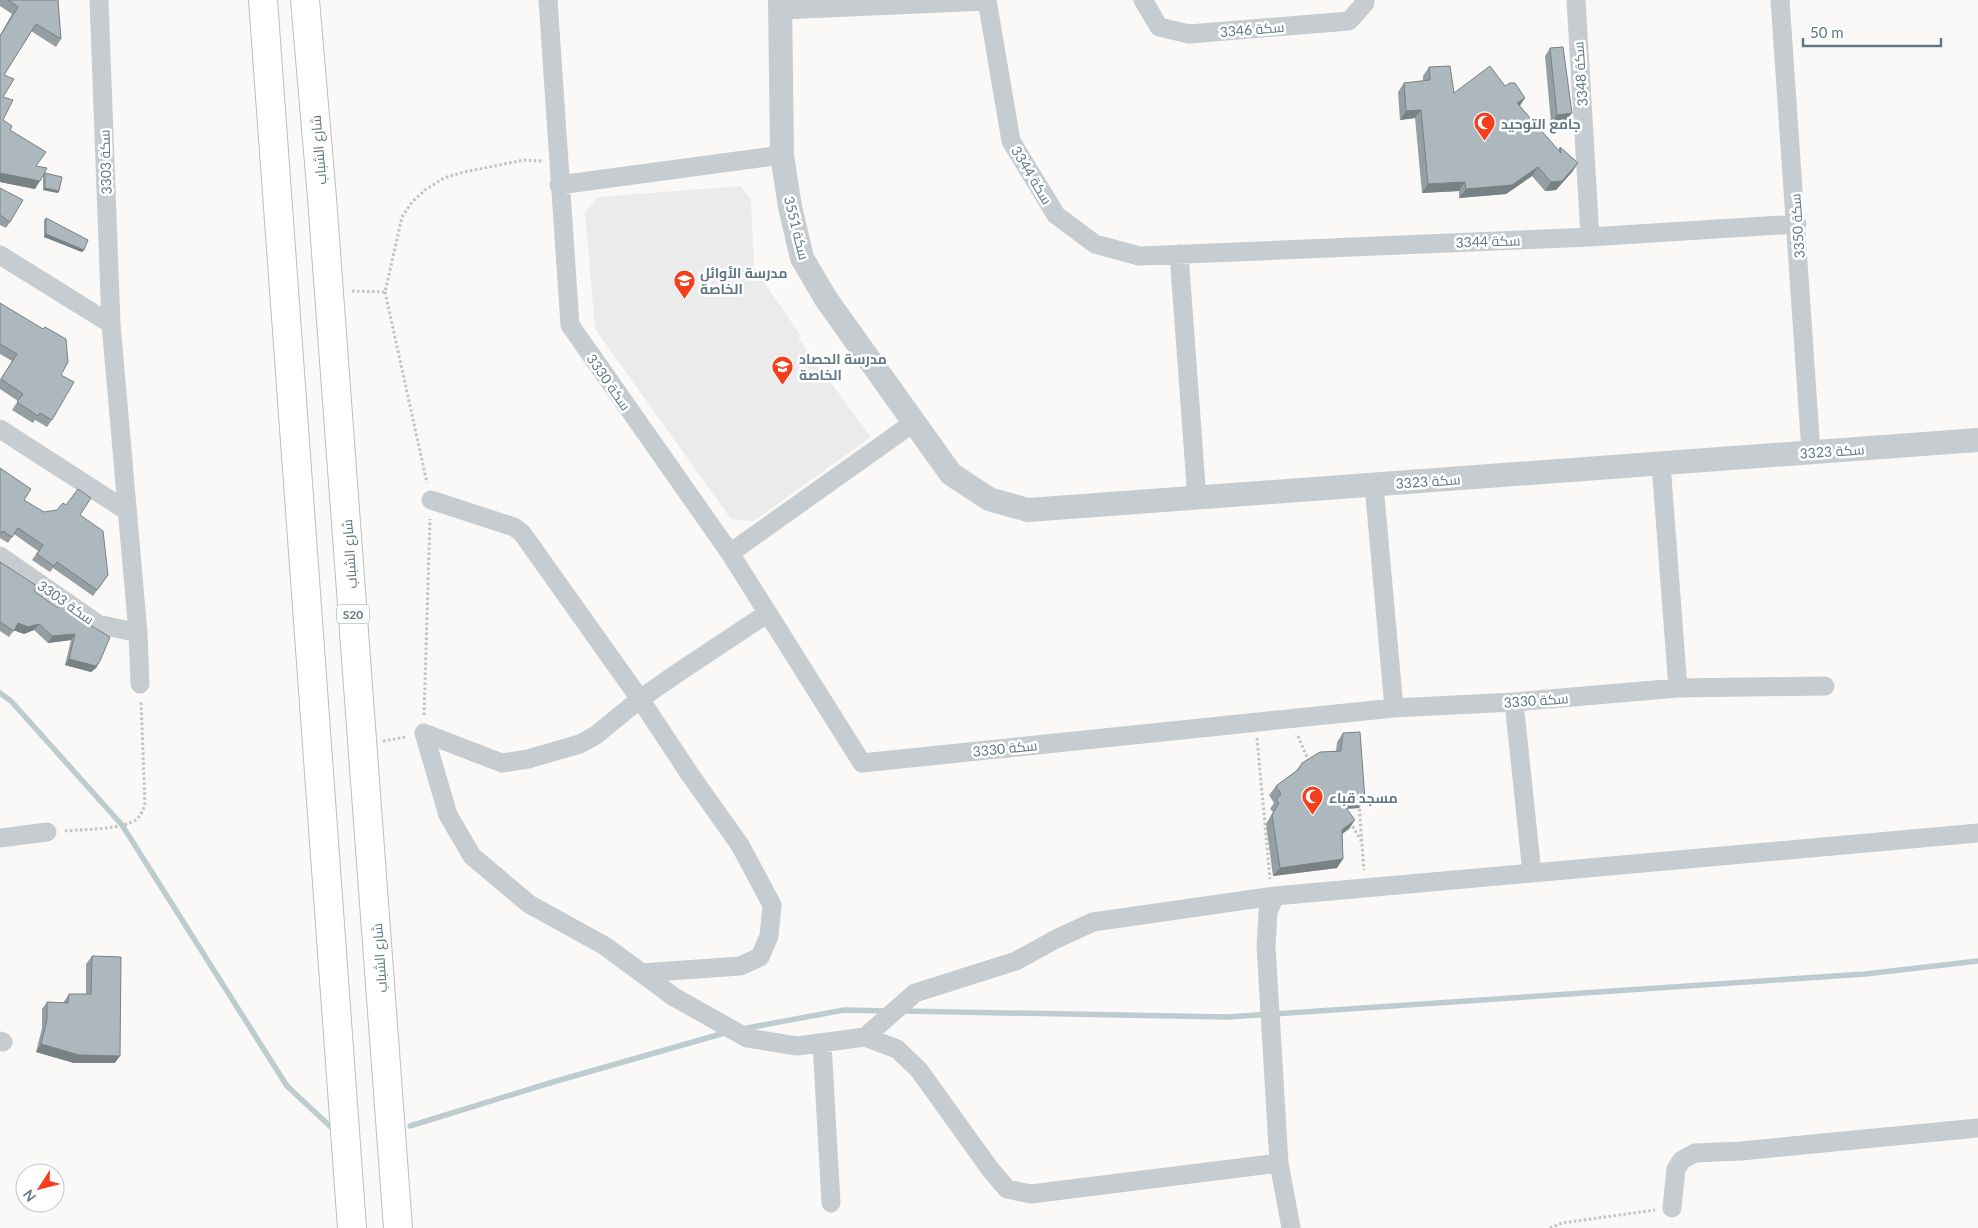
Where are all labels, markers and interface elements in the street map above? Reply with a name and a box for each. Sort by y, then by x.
scale bar [1803,15,1940,47]
street label: سكة 3346 [1219,18,1285,40]
text: 50 m [1810,23,1844,41]
street label: سكة 3348 [1569,41,1591,107]
mosque icon: جامع التوحيد [1473,111,1497,142]
street label: شارع الشباب [306,114,331,185]
place label: جامع التوحيد [1501,115,1581,134]
street label: سكة 3303 [95,129,115,195]
street label: سكة 3344 [1008,143,1056,207]
street label: سكة 3350 [1786,193,1808,259]
street label: سكة 3551 [781,194,813,262]
street label: سكة 3344 [1455,231,1521,251]
place label: مدرسة الأوائل الخاصة [700,264,788,297]
school or university icon: مدرسة الأوائل الخاصة [672,268,696,299]
place label: مدرسة الحصاد الخاصة [799,350,887,383]
street label: سكة 3330 [583,351,635,413]
school or university icon: مدرسة الحصاد الخاصة [771,354,795,385]
street label: سكة 3323 [1799,440,1865,462]
street label: سكة 3323 [1395,470,1461,492]
street label: شارع الشباب [338,519,361,589]
street label: سكة 3303 [35,576,97,628]
road number: S20 [337,604,369,624]
street label: سكة 3330 [1503,689,1569,711]
street label: سكة 3330 [972,736,1038,760]
mosque icon: مسجد قباء [1301,785,1325,816]
place label: مسجد قباء [1329,789,1398,806]
street label: شارع الشباب [368,923,391,993]
north arrow [15,1163,65,1213]
text: N [19,1187,39,1205]

